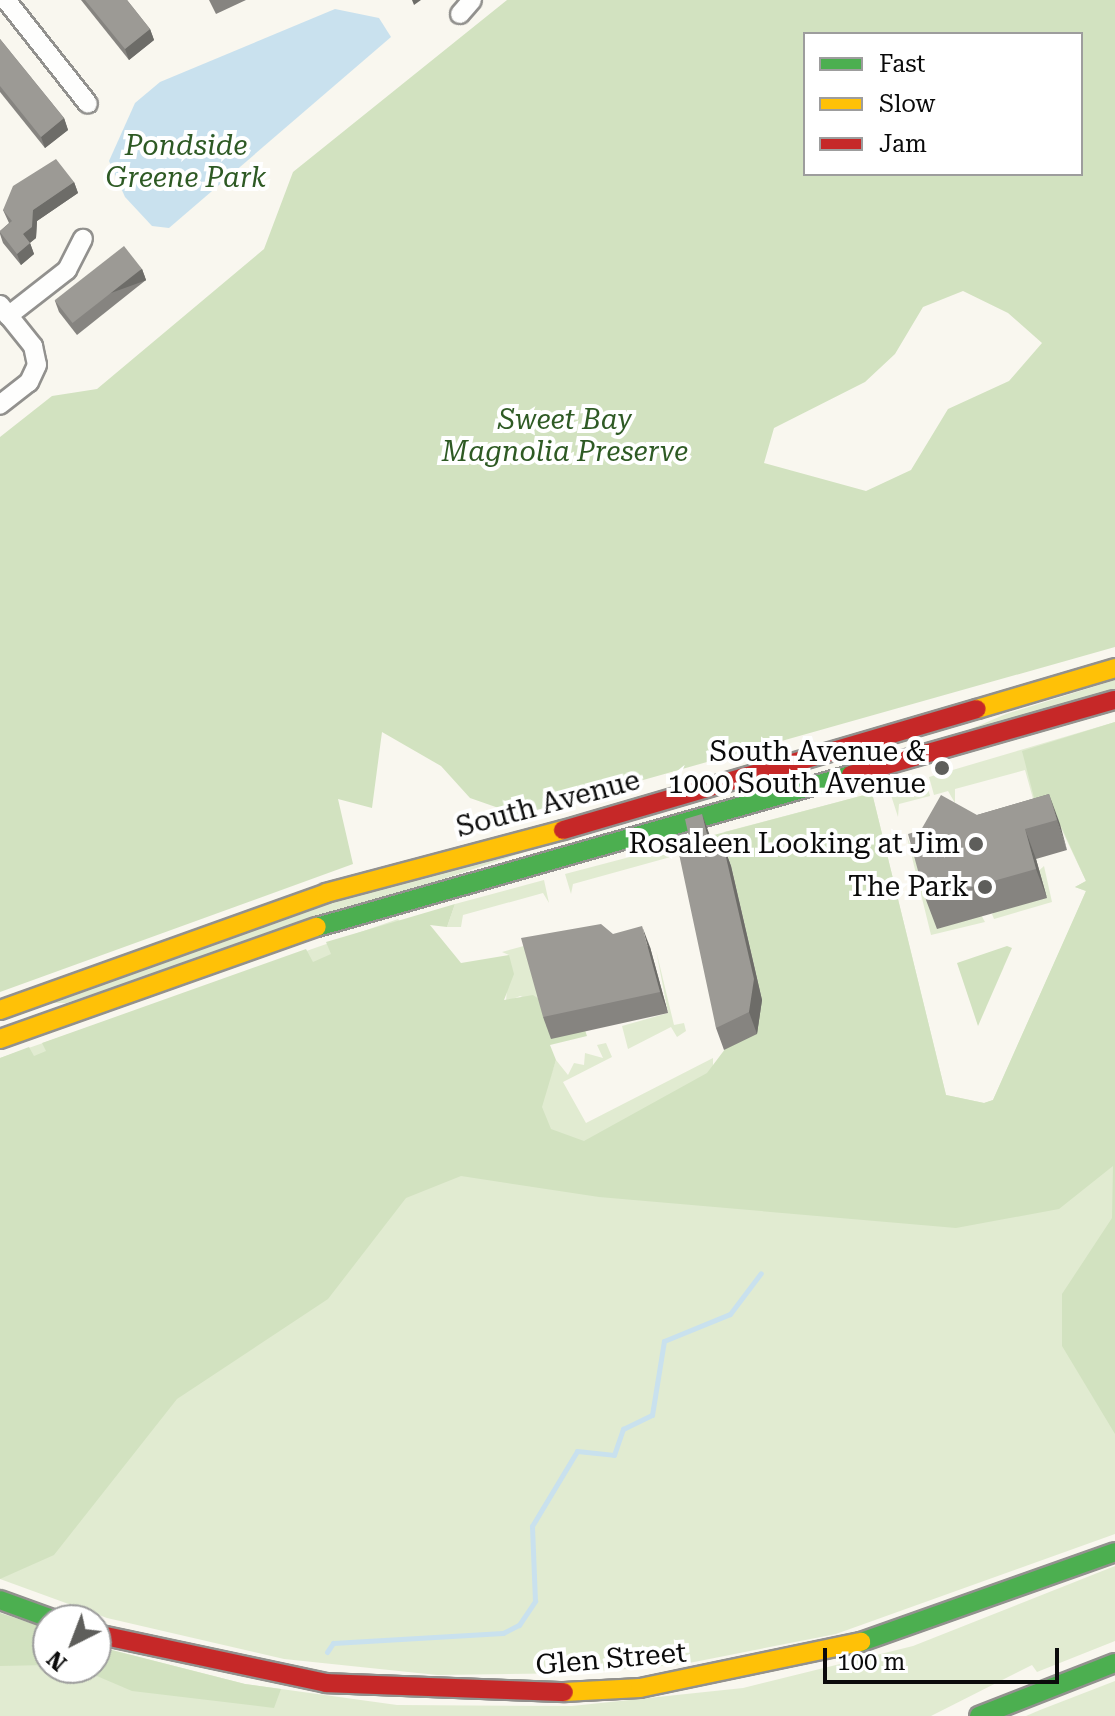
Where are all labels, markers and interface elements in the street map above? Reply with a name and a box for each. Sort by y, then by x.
legend [803,32,1083,176]
text: Fast [879,50,926,78]
text: Slow [879,90,935,118]
park label: Pondside Greene Park [106,129,266,195]
text: Jam [879,130,927,158]
park label: Sweet Bay Magnolia Preserve [442,403,688,469]
place label: South Avenue & 1000 South Avenue [668,735,926,801]
marker: South Avenue & 1000 South Avenue [933,759,951,777]
street label: South Avenue [453,763,643,845]
place label: Rosaleen Looking at Jim [628,827,960,861]
marker: Rosaleen Looking at Jim [967,835,985,853]
place label: The Park [848,870,969,904]
marker: The Park [976,878,994,896]
north arrow [32,1604,112,1684]
scale bar [827,1632,1063,1682]
street label: Glen Street [534,1636,688,1682]
text: N [42,1646,72,1676]
text: 100 m [837,1648,905,1676]

